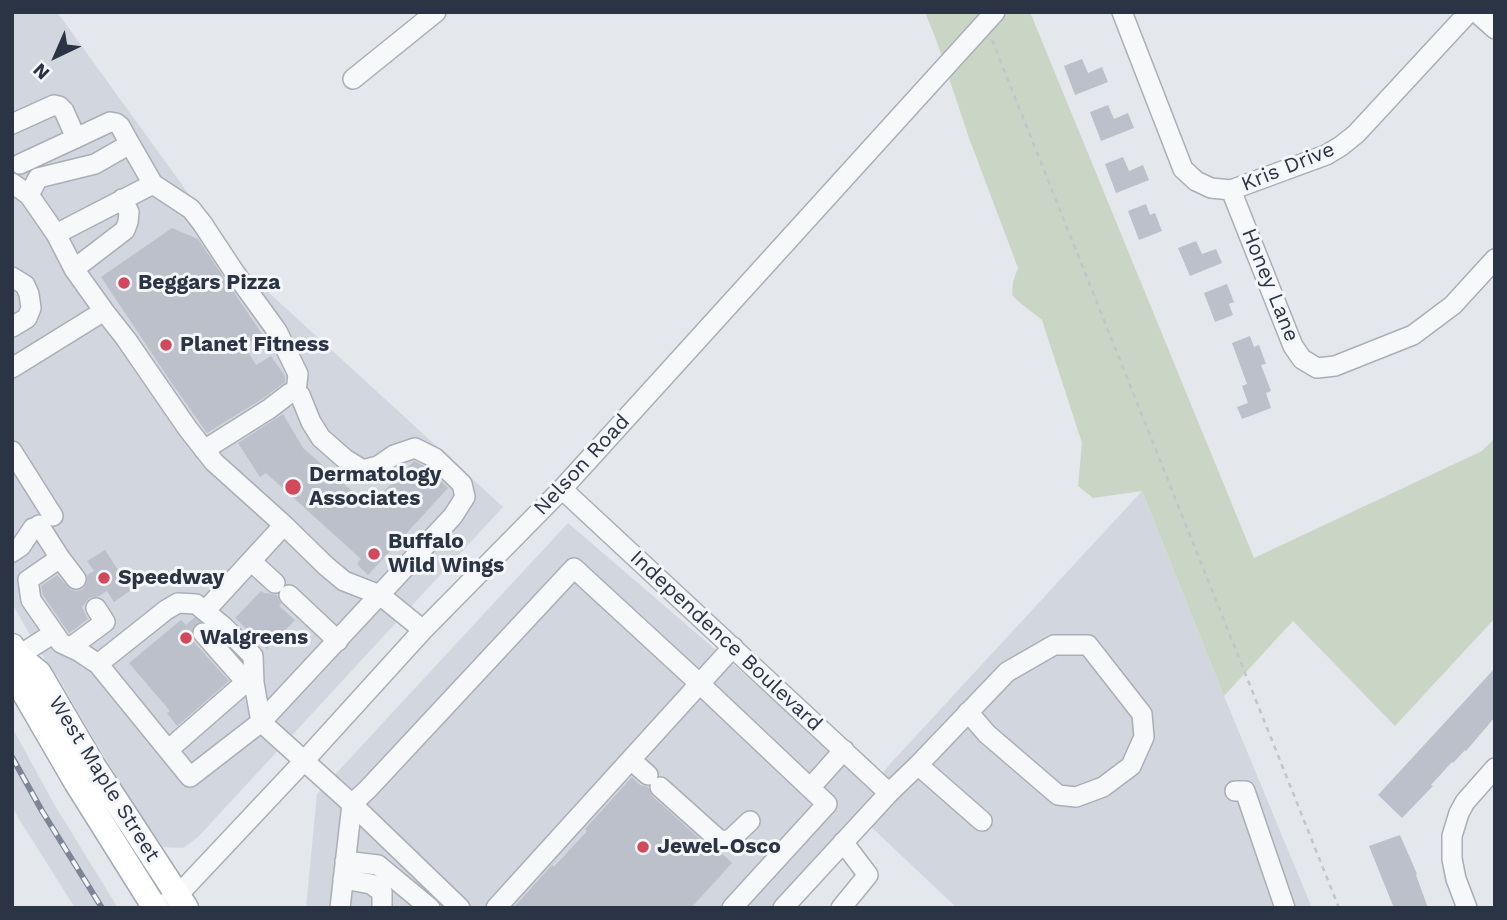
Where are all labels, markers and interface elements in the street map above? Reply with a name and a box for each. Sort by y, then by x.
north arrow [21,21,91,91]
text: N [28,58,54,85]
street label: Kris Drive [1238,137,1338,197]
street label: Honey Lane [1236,225,1304,345]
place label: Beggars Pizza [138,270,280,296]
marker: Beggars Pizza [116,275,132,291]
place label: Planet Fitness [180,332,329,358]
marker: Planet Fitness [158,337,174,353]
street label: Nelson Road [529,409,635,521]
place label: Dermatology Associates [309,462,441,512]
marker: Dermatology Associates [283,477,303,497]
place label: Buffalo Wild Wings [388,529,504,579]
street label: Independence Boulevard [625,545,827,737]
marker: Buffalo Wild Wings [366,546,382,562]
place label: Speedway [118,565,224,591]
marker: Speedway [96,570,112,586]
place label: Walgreens [200,625,308,651]
marker: Walgreens [178,630,194,646]
street label: West Maple Street [43,692,165,866]
place label: Jewel-Osco [657,834,781,860]
marker: Jewel-Osco [635,839,651,855]

